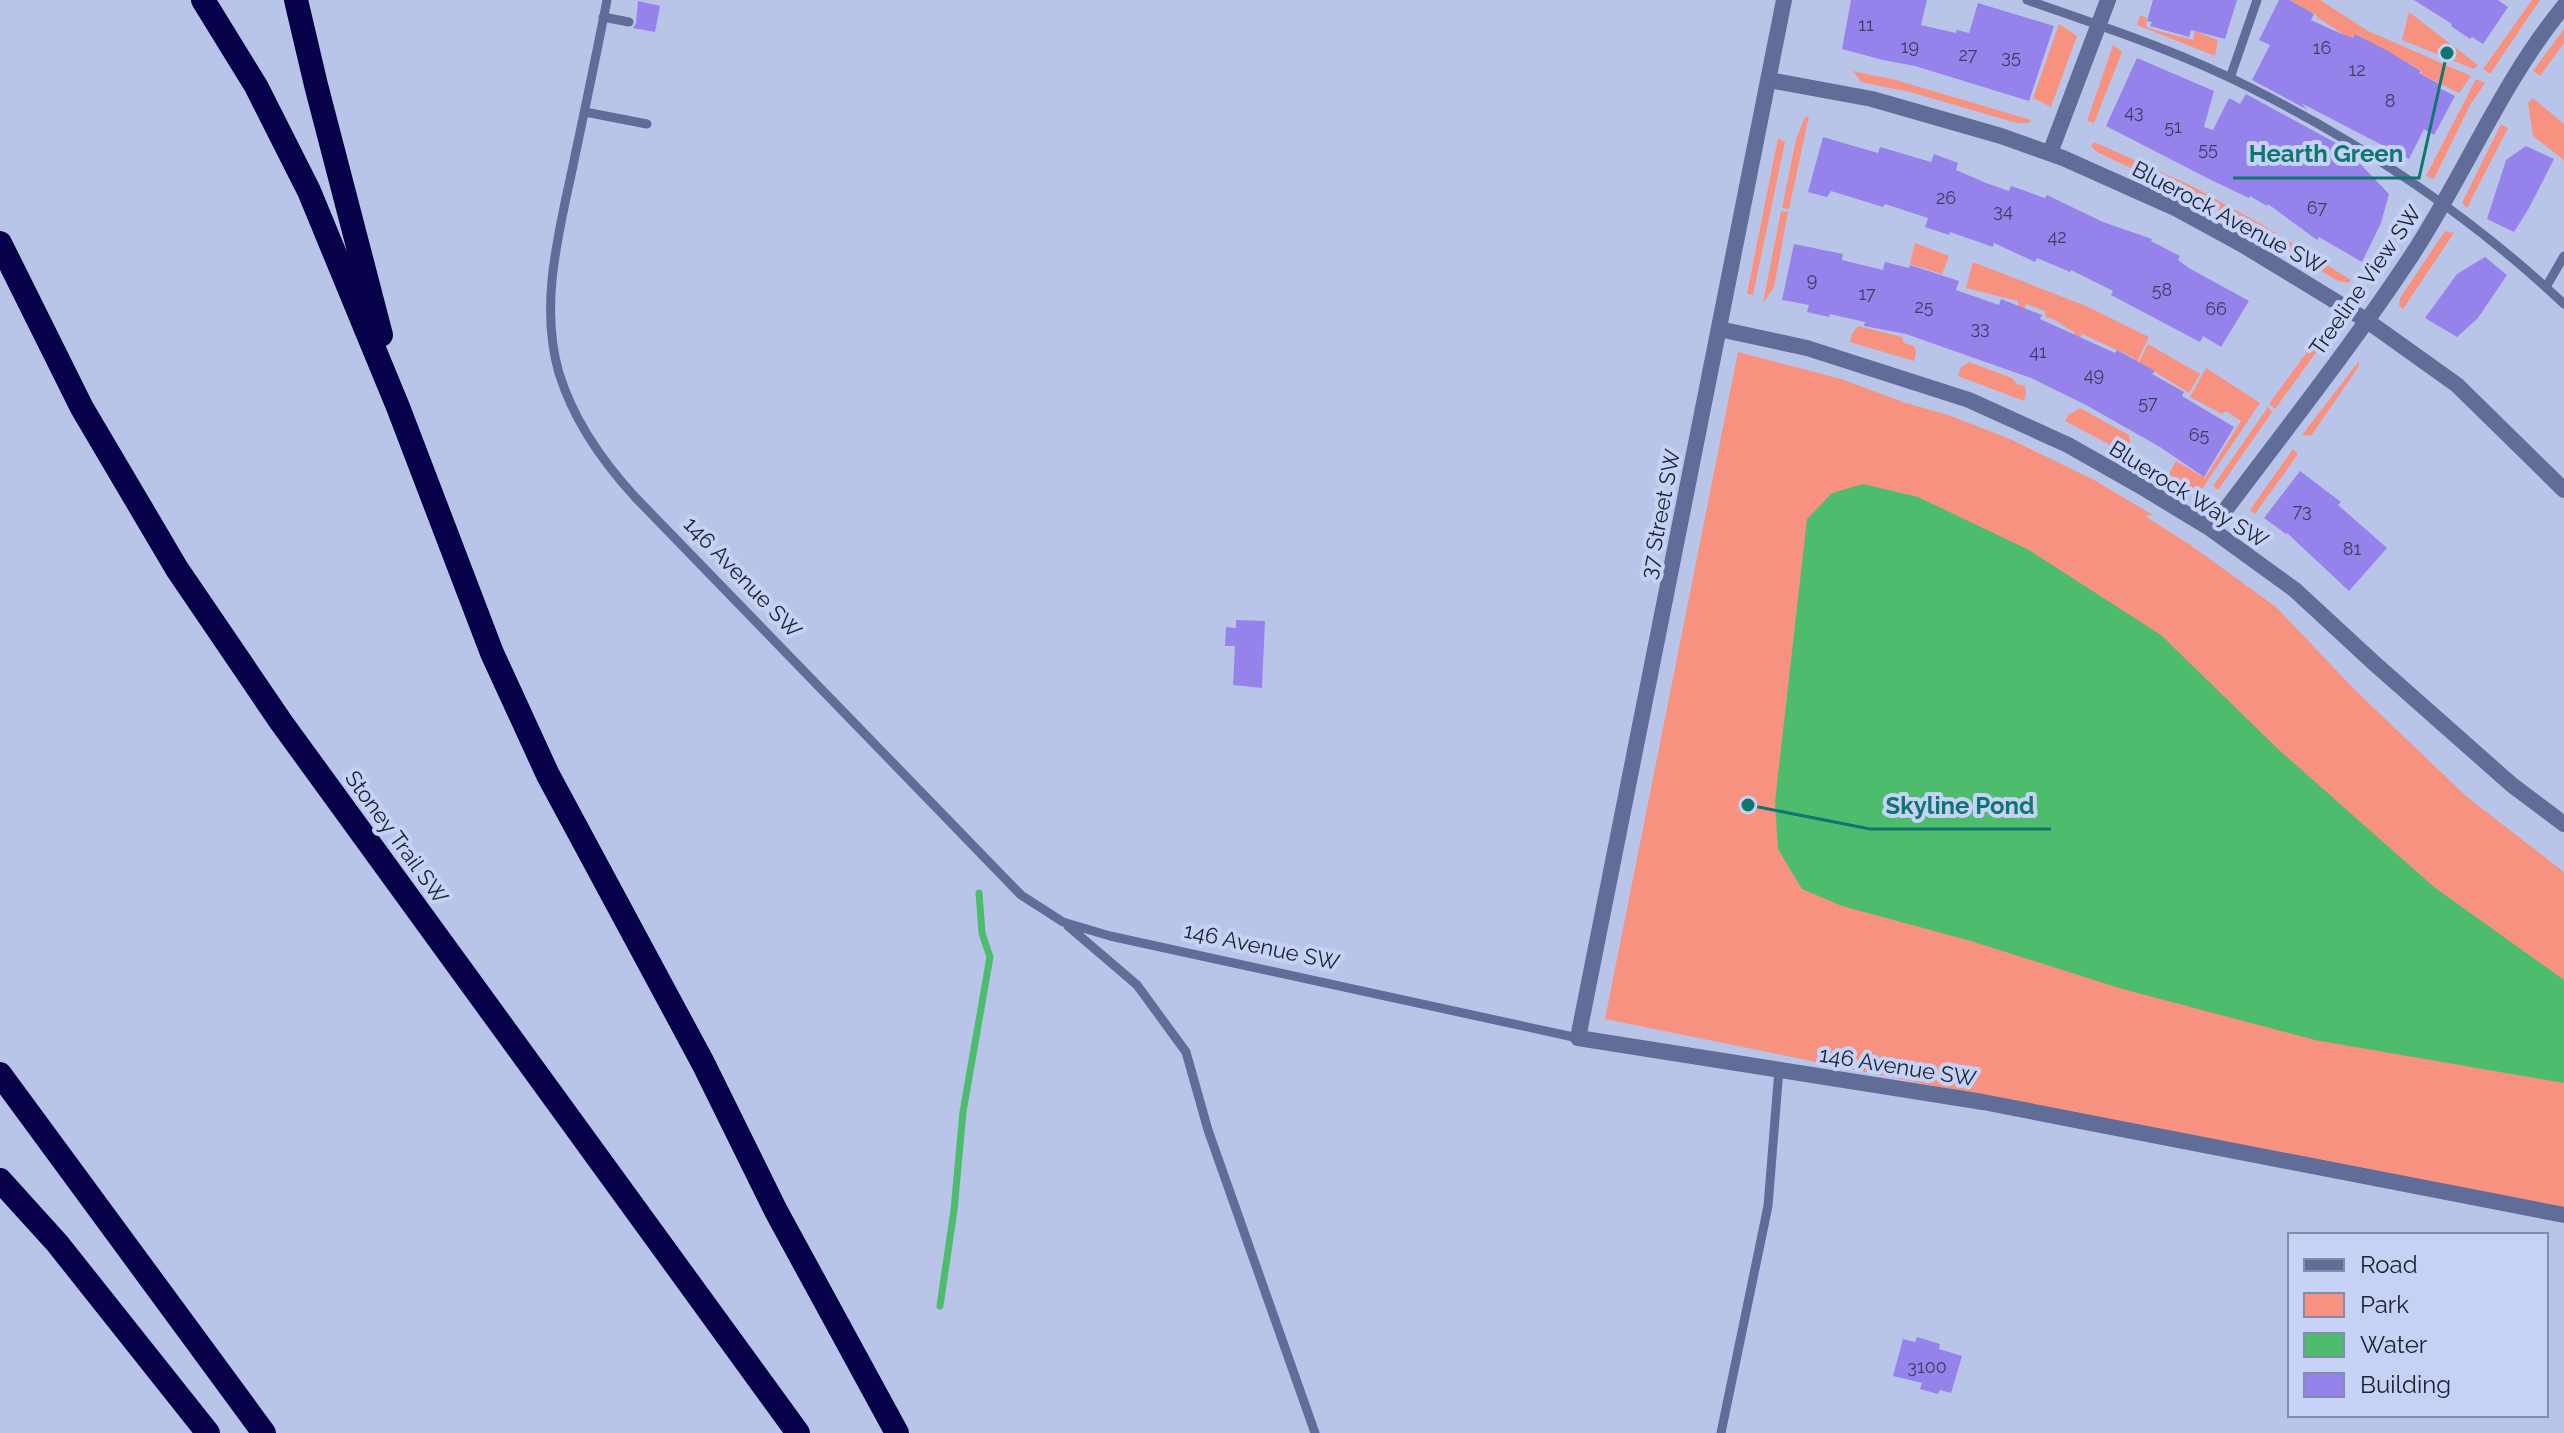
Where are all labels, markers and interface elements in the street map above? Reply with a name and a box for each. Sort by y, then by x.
house number: 11 [1858,14,1874,35]
house number: 19 [1901,36,1919,57]
house number: 16 [2313,37,2331,58]
house number: 27 [1958,44,1978,65]
house number: 35 [2001,46,2021,67]
house number: 12 [2348,59,2366,80]
house number: 8 [2385,90,2395,111]
house number: 43 [2124,101,2144,122]
house number: 51 [2164,116,2182,137]
callout: Hearth Green [2233,130,2419,178]
house number: 55 [2198,138,2218,159]
text: Hearth Green [2249,139,2403,168]
street label: Bluerock Avenue SW [2128,155,2330,279]
house number: 26 [1936,187,1956,208]
house number: 67 [2307,197,2328,218]
house number: 34 [1993,200,2013,221]
street label: Treeline View SW [2304,200,2426,360]
house number: 42 [2047,226,2067,247]
house number: 9 [1807,269,1817,290]
house number: 58 [2152,279,2172,300]
house number: 17 [1858,283,1876,304]
house number: 25 [1914,296,1934,317]
house number: 66 [2205,298,2227,319]
house number: 33 [1970,317,1990,338]
house number: 41 [2029,341,2047,362]
house number: 49 [2084,364,2104,385]
house number: 57 [2138,392,2158,413]
house number: 65 [2189,424,2210,445]
street label: Bluerock Way SW [2105,435,2273,553]
street label: 37 Street SW [1635,447,1685,581]
house number: 73 [2292,500,2312,521]
street label: 146 Avenue SW [679,511,807,643]
house number: 81 [2343,538,2361,559]
street label: Stoney Trail SW [340,765,454,909]
callout: Skyline Pond [1870,781,2051,829]
text: Skyline Pond [1886,791,2034,820]
street label: 146 Avenue SW [1182,917,1342,975]
street label: 146 Avenue SW [1818,1041,1978,1091]
legend [2288,1233,2548,1417]
text: Road [2360,1250,2418,1279]
text: Park [2360,1290,2409,1319]
text: Water [2360,1330,2428,1359]
house number: 3100 [1907,1356,1947,1377]
text: Building [2360,1370,2451,1399]

